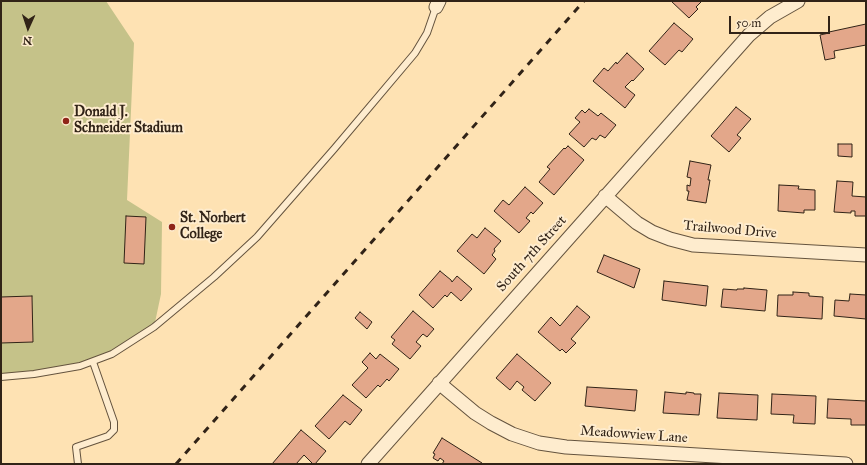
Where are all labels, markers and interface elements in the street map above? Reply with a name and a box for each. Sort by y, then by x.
north arrow [8,8,48,48]
scale bar [731,8,832,34]
text: 50 m [736,16,761,30]
text: N [22,34,32,47]
place label: Donald J. Schneider Stadium [74,105,183,138]
marker: Donald J. Schneider Stadium [61,116,71,126]
place label: St. Norbert College [180,211,246,244]
street label: South 7th Street [493,213,571,295]
street label: Trailwood Drive [683,218,777,242]
marker: St. Norbert College [167,222,177,232]
street label: Meadowview Lane [580,423,688,447]

